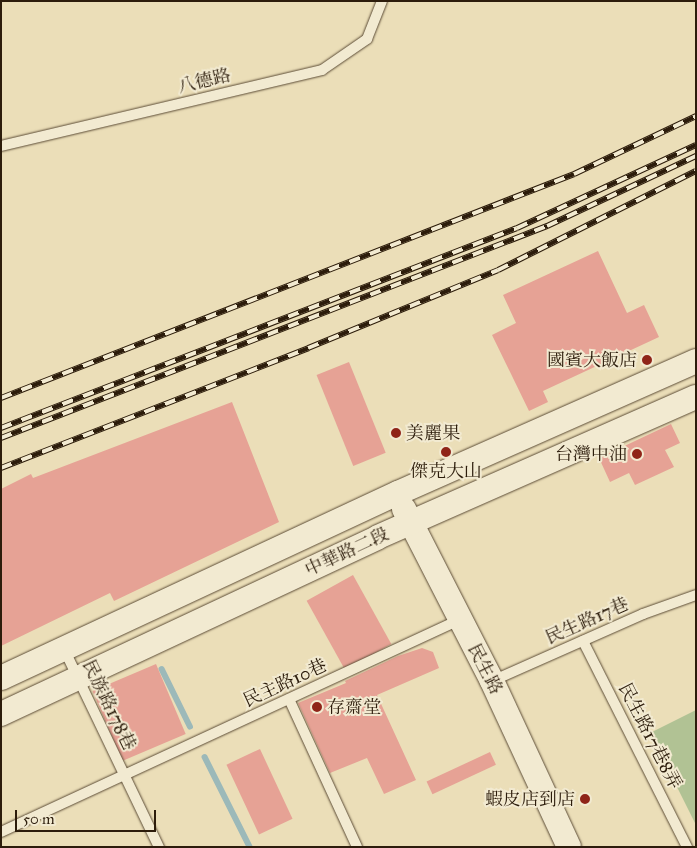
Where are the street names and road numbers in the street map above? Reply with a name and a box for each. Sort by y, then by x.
street label: 八德路 [175,64,233,98]
street label: 中華路二段 [302,523,392,581]
street label: 民生路17巷 [542,593,632,649]
street label: 民生路 [463,640,507,698]
street label: 民主路10巷 [240,654,330,712]
street label: 民族路178巷 [78,656,140,754]
street label: 民生路17巷8弄 [614,679,686,793]

